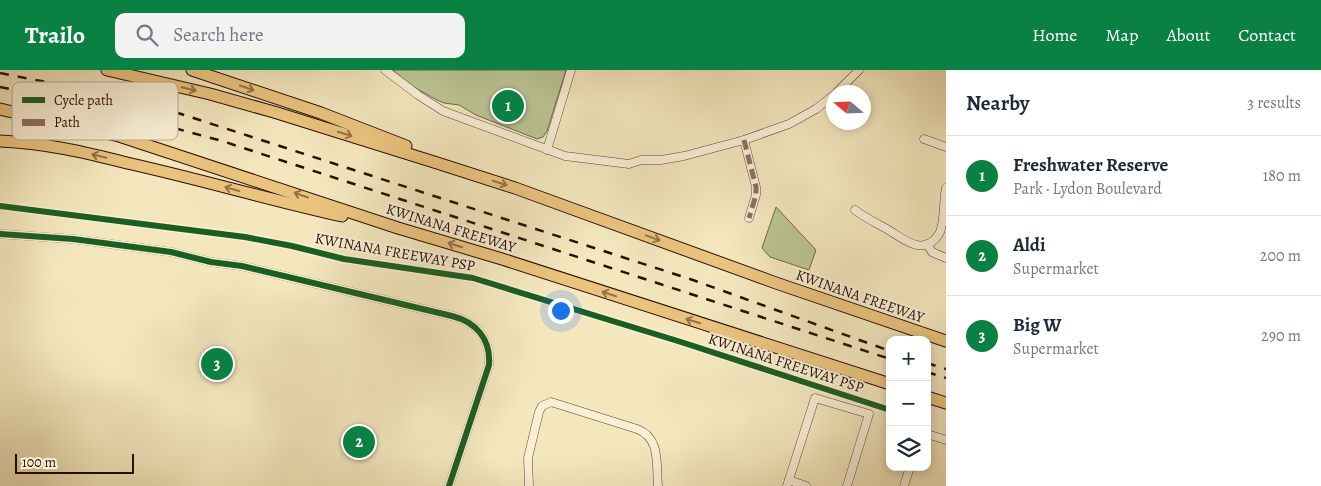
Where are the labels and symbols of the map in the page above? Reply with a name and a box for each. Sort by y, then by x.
legend [12,82,178,140]
one-way arrow [238,84,254,94]
one-way arrow [180,85,196,94]
north arrow [826,85,871,130]
pin: 1 [492,87,524,125]
text: Cycle path [54,91,114,110]
text: Path [54,113,81,132]
one-way arrow [336,130,352,139]
one-way arrow [91,151,107,160]
one-way arrow [491,179,507,188]
one-way arrow [224,184,240,193]
one-way arrow [294,190,309,199]
street label: KWINANA FREEWAY [384,199,519,258]
street label: KWINANA FREEWAY PSP [313,228,477,276]
one-way arrow [644,234,660,243]
one-way arrow [448,240,464,250]
street label: KWINANA FREEWAY [793,265,928,328]
one-way arrow [601,289,617,299]
your location [548,298,574,324]
one-way arrow [686,316,702,326]
street label: KWINANA FREEWAY PSP [706,328,866,398]
pin: 3 [201,345,233,383]
pin: 2 [343,423,375,461]
scale bar [15,451,134,474]

